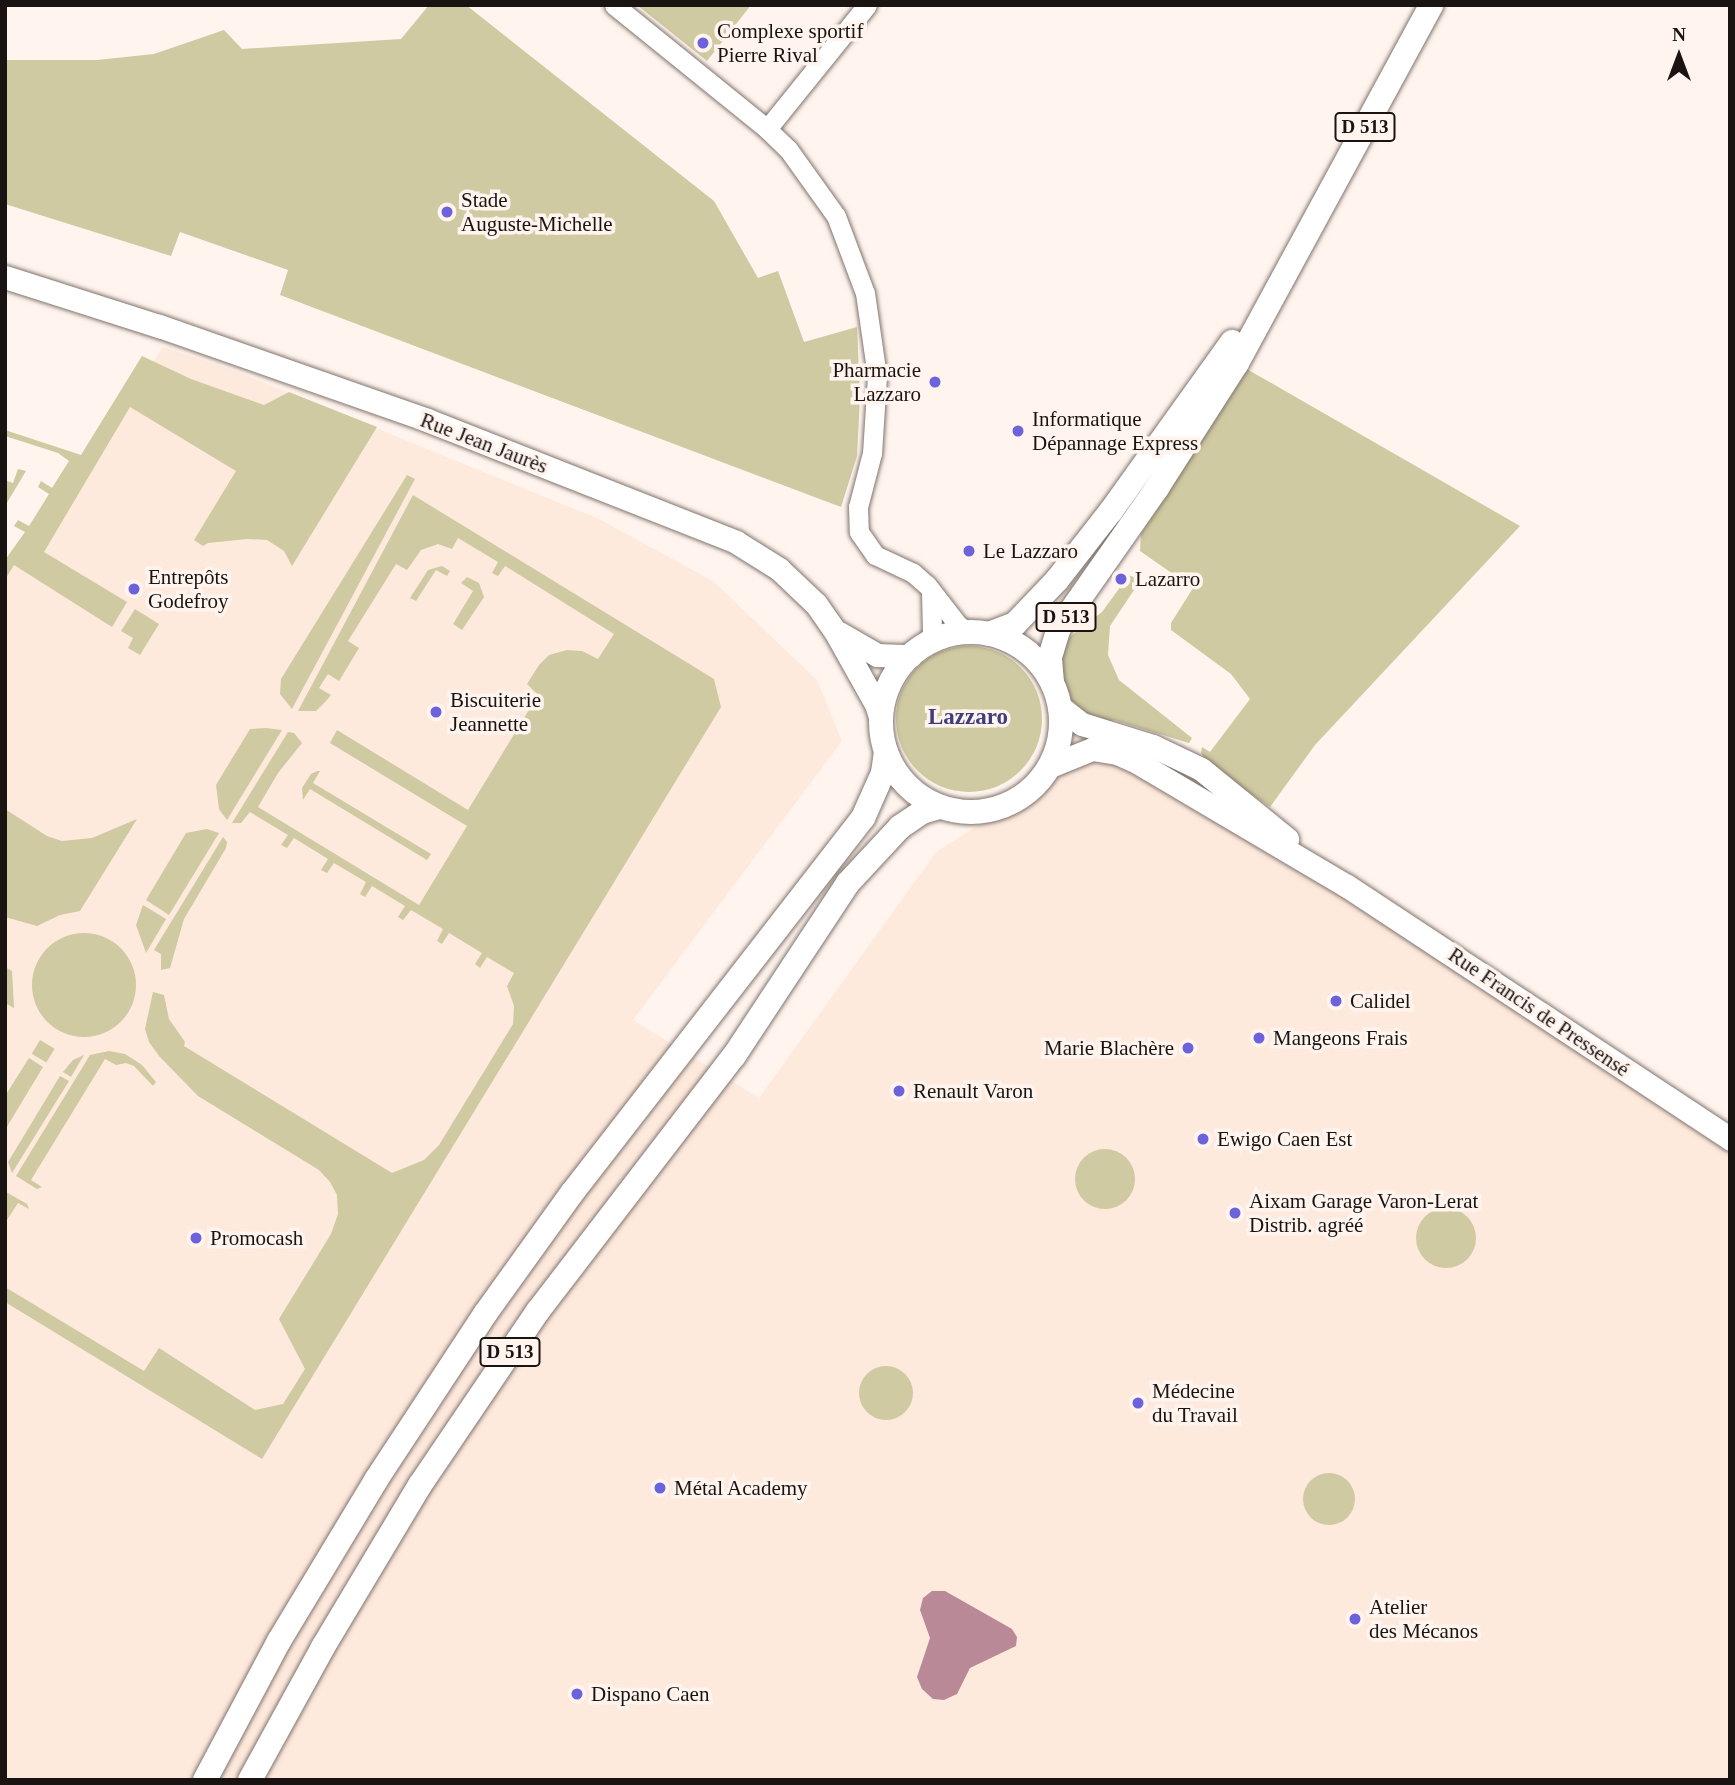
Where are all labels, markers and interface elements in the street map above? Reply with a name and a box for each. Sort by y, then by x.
place label: Complexe sportif Pierre Rival [717,18,863,68]
north arrow [1644,21,1714,91]
text: N [1672,24,1686,45]
marker: Complexe sportif Pierre Rival [695,35,711,51]
road number: D 513 [1334,111,1396,142]
place label: Stade Auguste-Michelle [461,187,613,237]
marker: Stade Auguste-Michelle [439,204,455,220]
place label: Pharmacie Lazzaro [832,357,921,407]
marker: Pharmacie Lazzaro [927,374,943,390]
place label: Informatique Dépannage Express [1032,406,1198,456]
street label: Rue Jean Jaurès [417,407,551,479]
marker: Informatique Dépannage Express [1010,423,1026,439]
place label: Le Lazzaro [983,538,1078,564]
marker: Le Lazzaro [961,543,977,559]
place label: Entrepôts Godefroy [148,564,228,614]
place label: Lazarro [1135,566,1200,592]
marker: Lazarro [1113,571,1129,587]
marker: Entrepôts Godefroy [126,581,142,597]
road number: D 513 [1034,602,1098,632]
place label: Biscuiterie Jeannette [450,687,541,737]
district label: Lazzaro [928,703,1008,731]
marker: Biscuiterie Jeannette [428,704,444,720]
street label: Rue Francis de Pressensé [1444,942,1634,1082]
place label: Calidel [1350,988,1411,1014]
marker: Calidel [1328,993,1344,1009]
place label: Mangeons Frais [1273,1025,1408,1051]
marker: Mangeons Frais [1251,1030,1267,1046]
place label: Marie Blachère [1044,1035,1174,1061]
marker: Marie Blachère [1180,1040,1196,1056]
place label: Renault Varon [913,1078,1034,1104]
marker: Renault Varon [891,1083,907,1099]
place label: Ewigo Caen Est [1217,1126,1352,1152]
marker: Ewigo Caen Est [1195,1131,1211,1147]
place label: Aixam Garage Varon-Lerat Distrib. agréé [1249,1188,1479,1238]
marker: Aixam Garage Varon-Lerat Distrib. agréé [1227,1205,1243,1221]
place label: Promocash [210,1225,303,1251]
marker: Promocash [188,1230,204,1246]
road number: D 513 [478,1336,542,1368]
place label: Médecine du Travail [1152,1378,1238,1428]
marker: Médecine du Travail [1130,1395,1146,1411]
place label: Métal Academy [674,1475,809,1501]
marker: Métal Academy [652,1480,668,1496]
place label: Atelier des Mécanos [1369,1594,1478,1644]
marker: Atelier des Mécanos [1347,1611,1363,1627]
place label: Dispano Caen [591,1681,709,1707]
marker: Dispano Caen [569,1686,585,1702]

